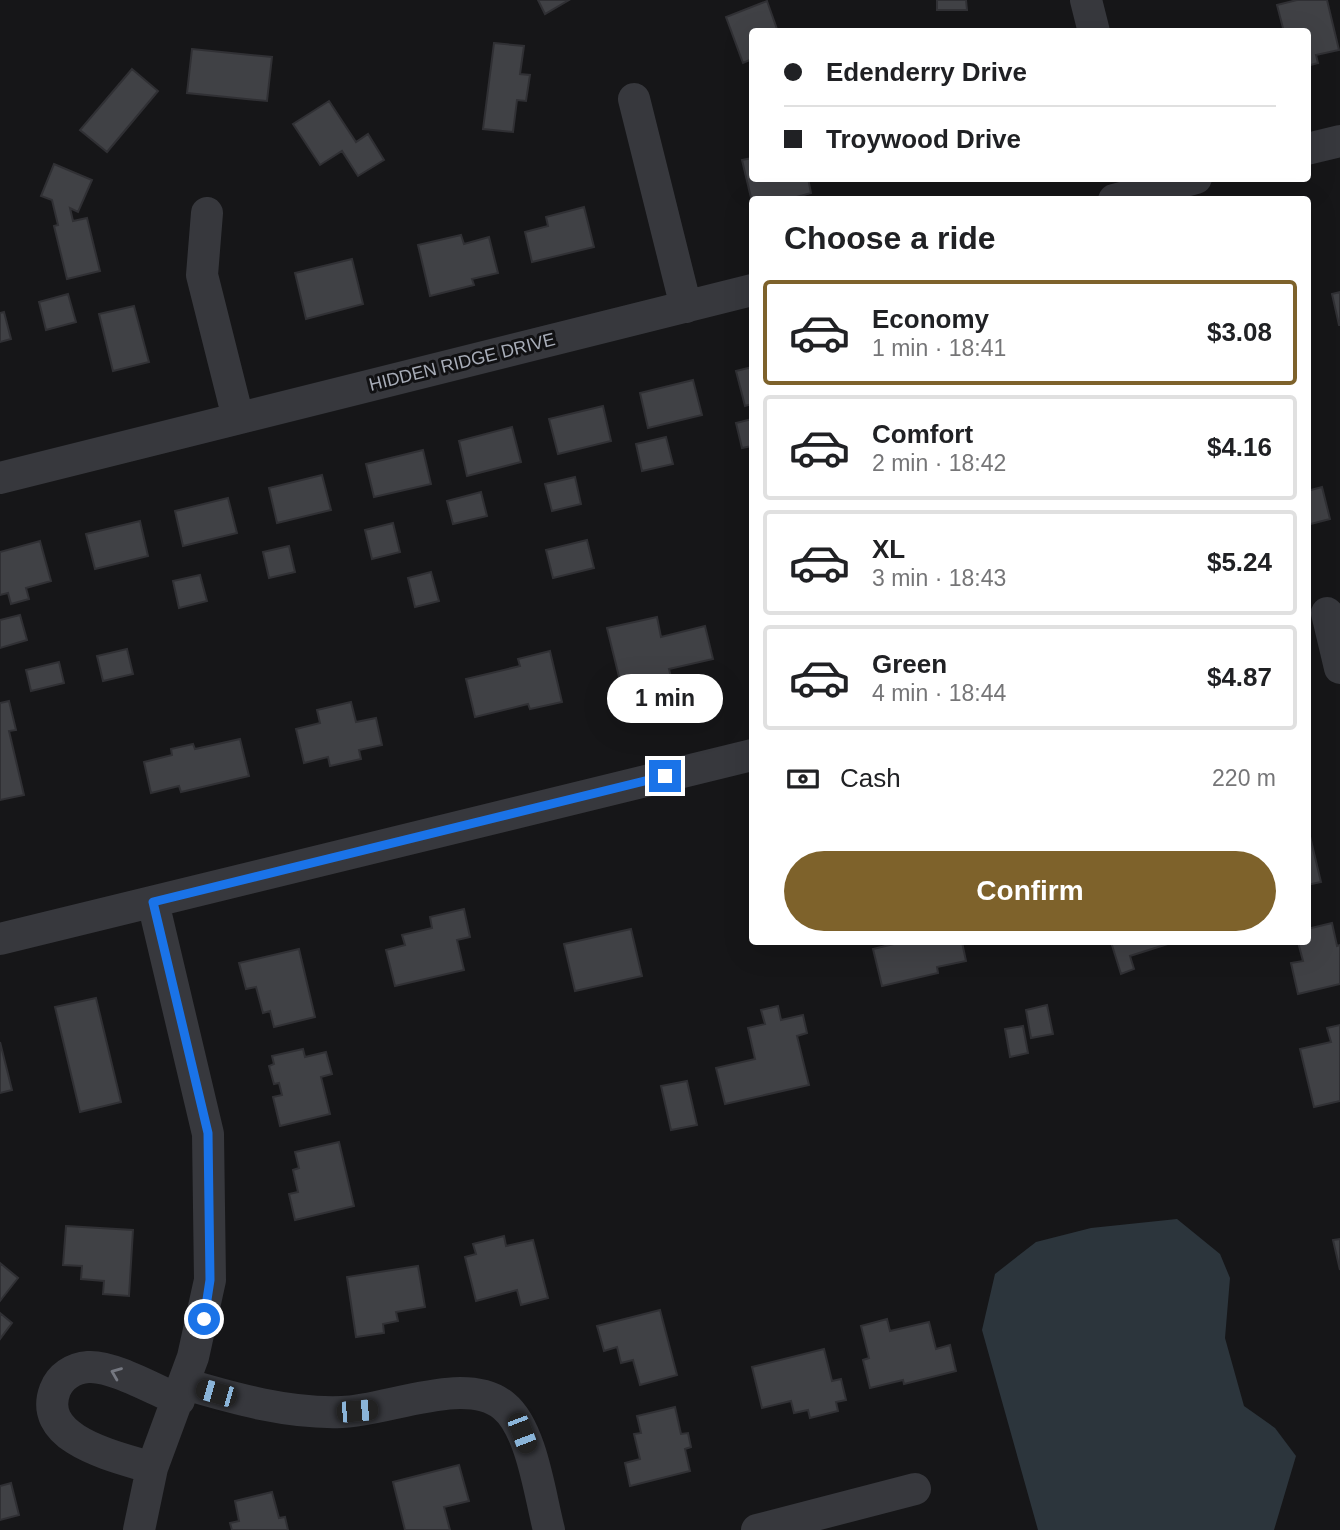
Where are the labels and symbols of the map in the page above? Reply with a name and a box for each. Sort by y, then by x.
street label: HIDDEN RIDGE DRIVE [367,329,557,395]
callout: 1 min [607,674,723,724]
route end [649,760,681,792]
route start [188,1303,220,1335]
one-way arrow [110,1368,122,1382]
car [193,1377,240,1409]
car [336,1399,379,1423]
car [505,1410,540,1456]

